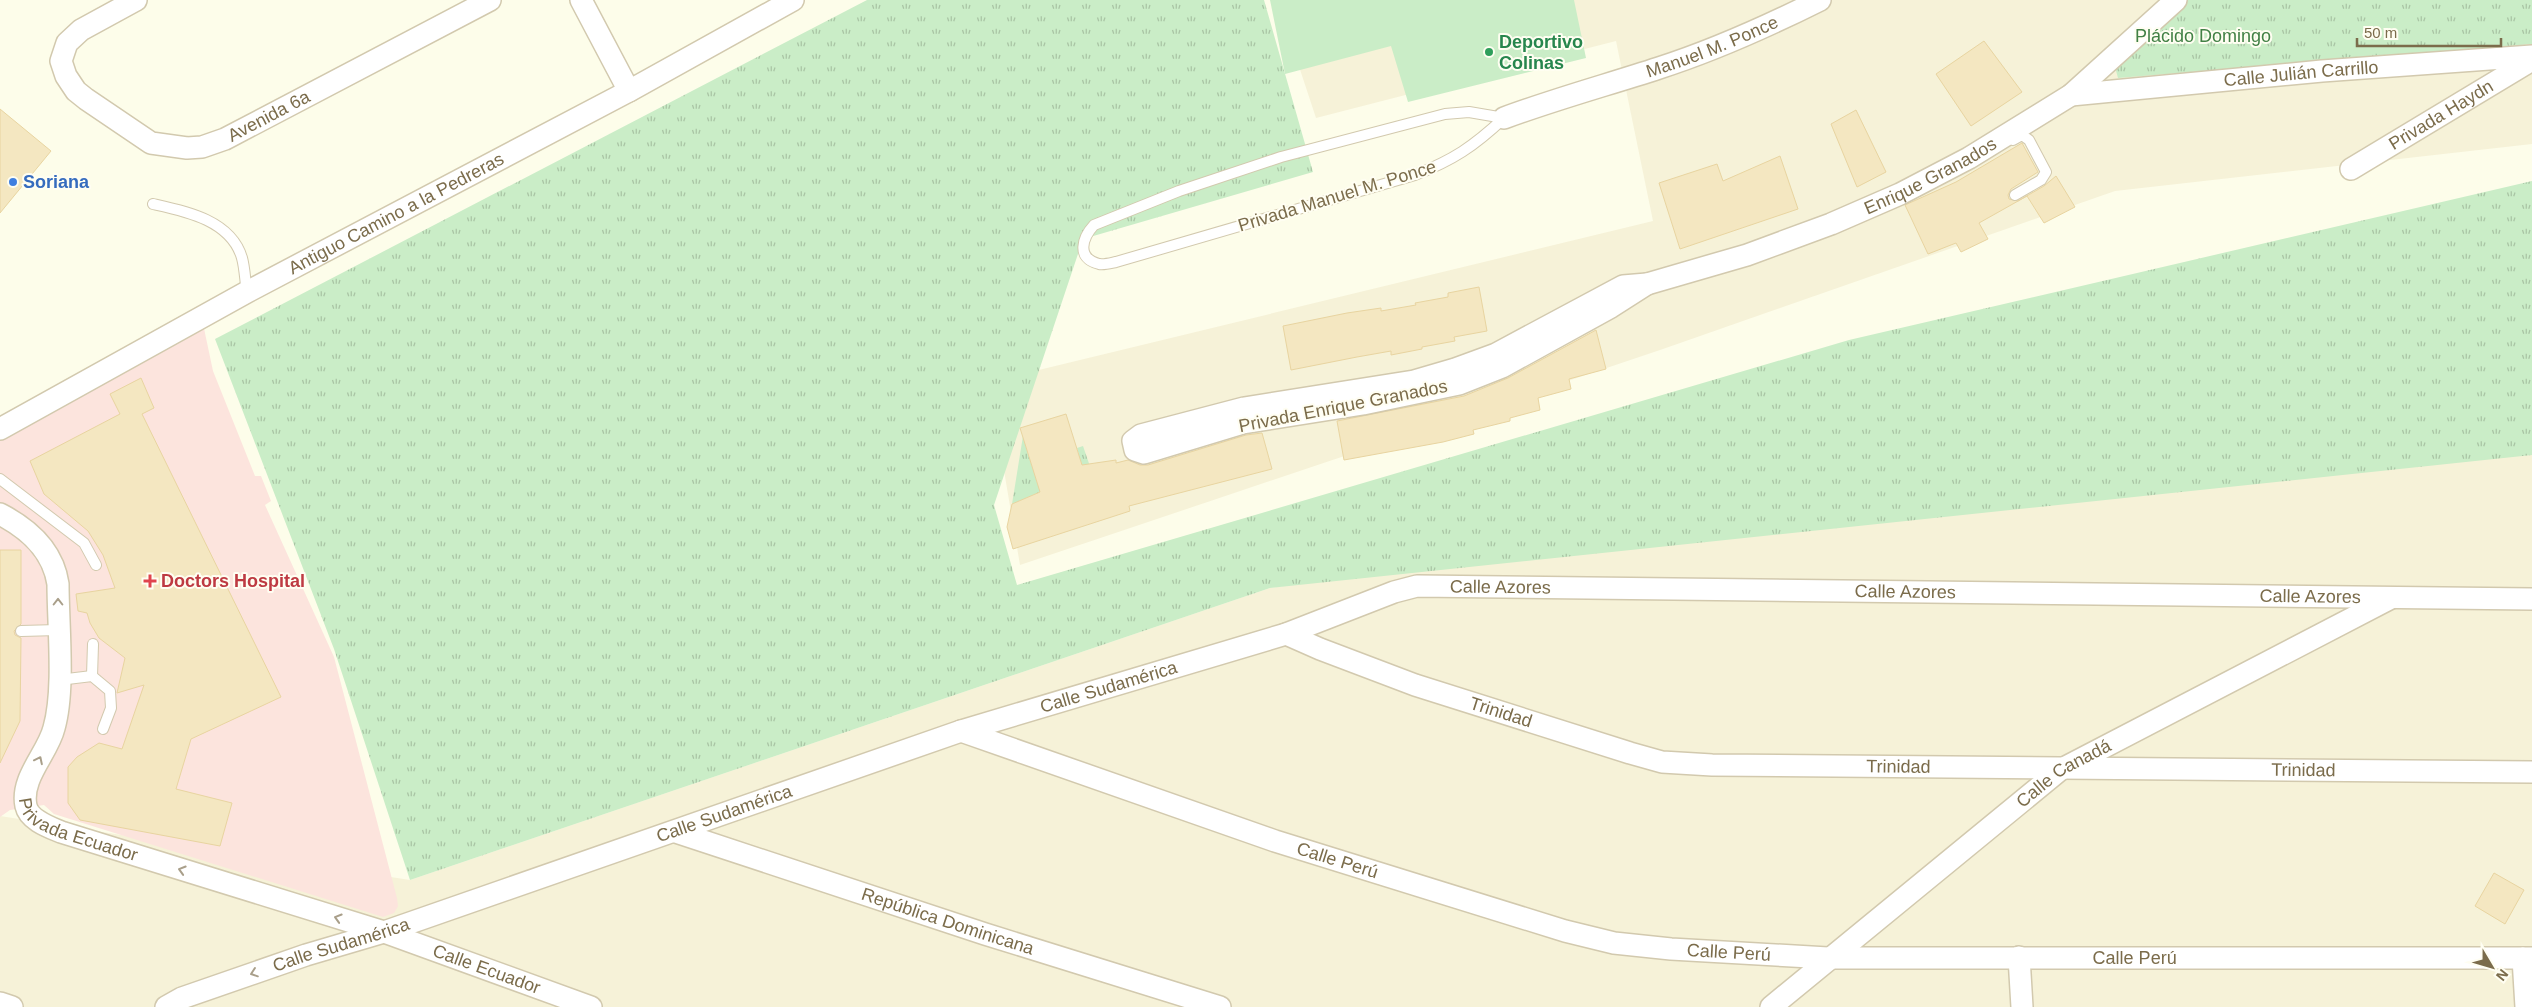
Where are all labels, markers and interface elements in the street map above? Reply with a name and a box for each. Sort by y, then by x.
street label: Manuel M. Ponce [1644,12,1781,82]
scale bar [2357,15,2501,47]
text: 50 m [2364,24,2397,41]
park label: Plácido Domingo [2135,26,2271,46]
place label: Deportivo Colinas [1499,32,1583,73]
marker: Deportivo Colinas [1483,46,1495,58]
street label: Calle Julián Carrillo [2223,57,2379,90]
street label: Privada Haydn [2385,76,2497,154]
street label: Avenida 6a [224,86,314,146]
street label: Enrique Granados [1861,134,2000,218]
street label: Antiguo Camino a la Pedreras [285,149,507,278]
street label: Privada Manuel M. Ponce [1236,156,1438,236]
place label: Soriana [23,172,90,192]
marker: Soriana [7,176,19,188]
street label: Privada Enrique Granados [1237,376,1449,436]
place label: Doctors Hospital [161,571,305,591]
marker: Doctors Hospital [143,574,157,588]
street label: Calle Azores [1450,576,1551,598]
street label: Calle Azores [1855,581,1956,602]
street label: Calle Azores [2260,586,2361,607]
one-way arrow [53,597,63,605]
street label: Calle Sudamérica [1038,657,1181,717]
street label: Trinidad [1467,693,1535,731]
street label: Calle Canadá [2012,735,2115,812]
one-way arrow [33,756,44,765]
street label: Trinidad [1866,756,1931,777]
street label: Trinidad [2271,760,2336,780]
street label: Calle Sudamérica [654,780,795,846]
street label: Privada Ecuador [15,796,140,865]
street label: Calle Perú [1294,838,1380,882]
one-way arrow [179,865,187,875]
street label: República Dominicana [859,884,1037,959]
street label: Calle Sudamérica [270,914,413,976]
one-way arrow [334,914,342,924]
street label: Calle Perú [1686,940,1771,965]
street label: Calle Ecuador [430,941,543,998]
north arrow [2467,942,2517,992]
street label: Calle Perú [2093,948,2177,968]
text: N [2493,966,2512,984]
one-way arrow [250,968,259,978]

